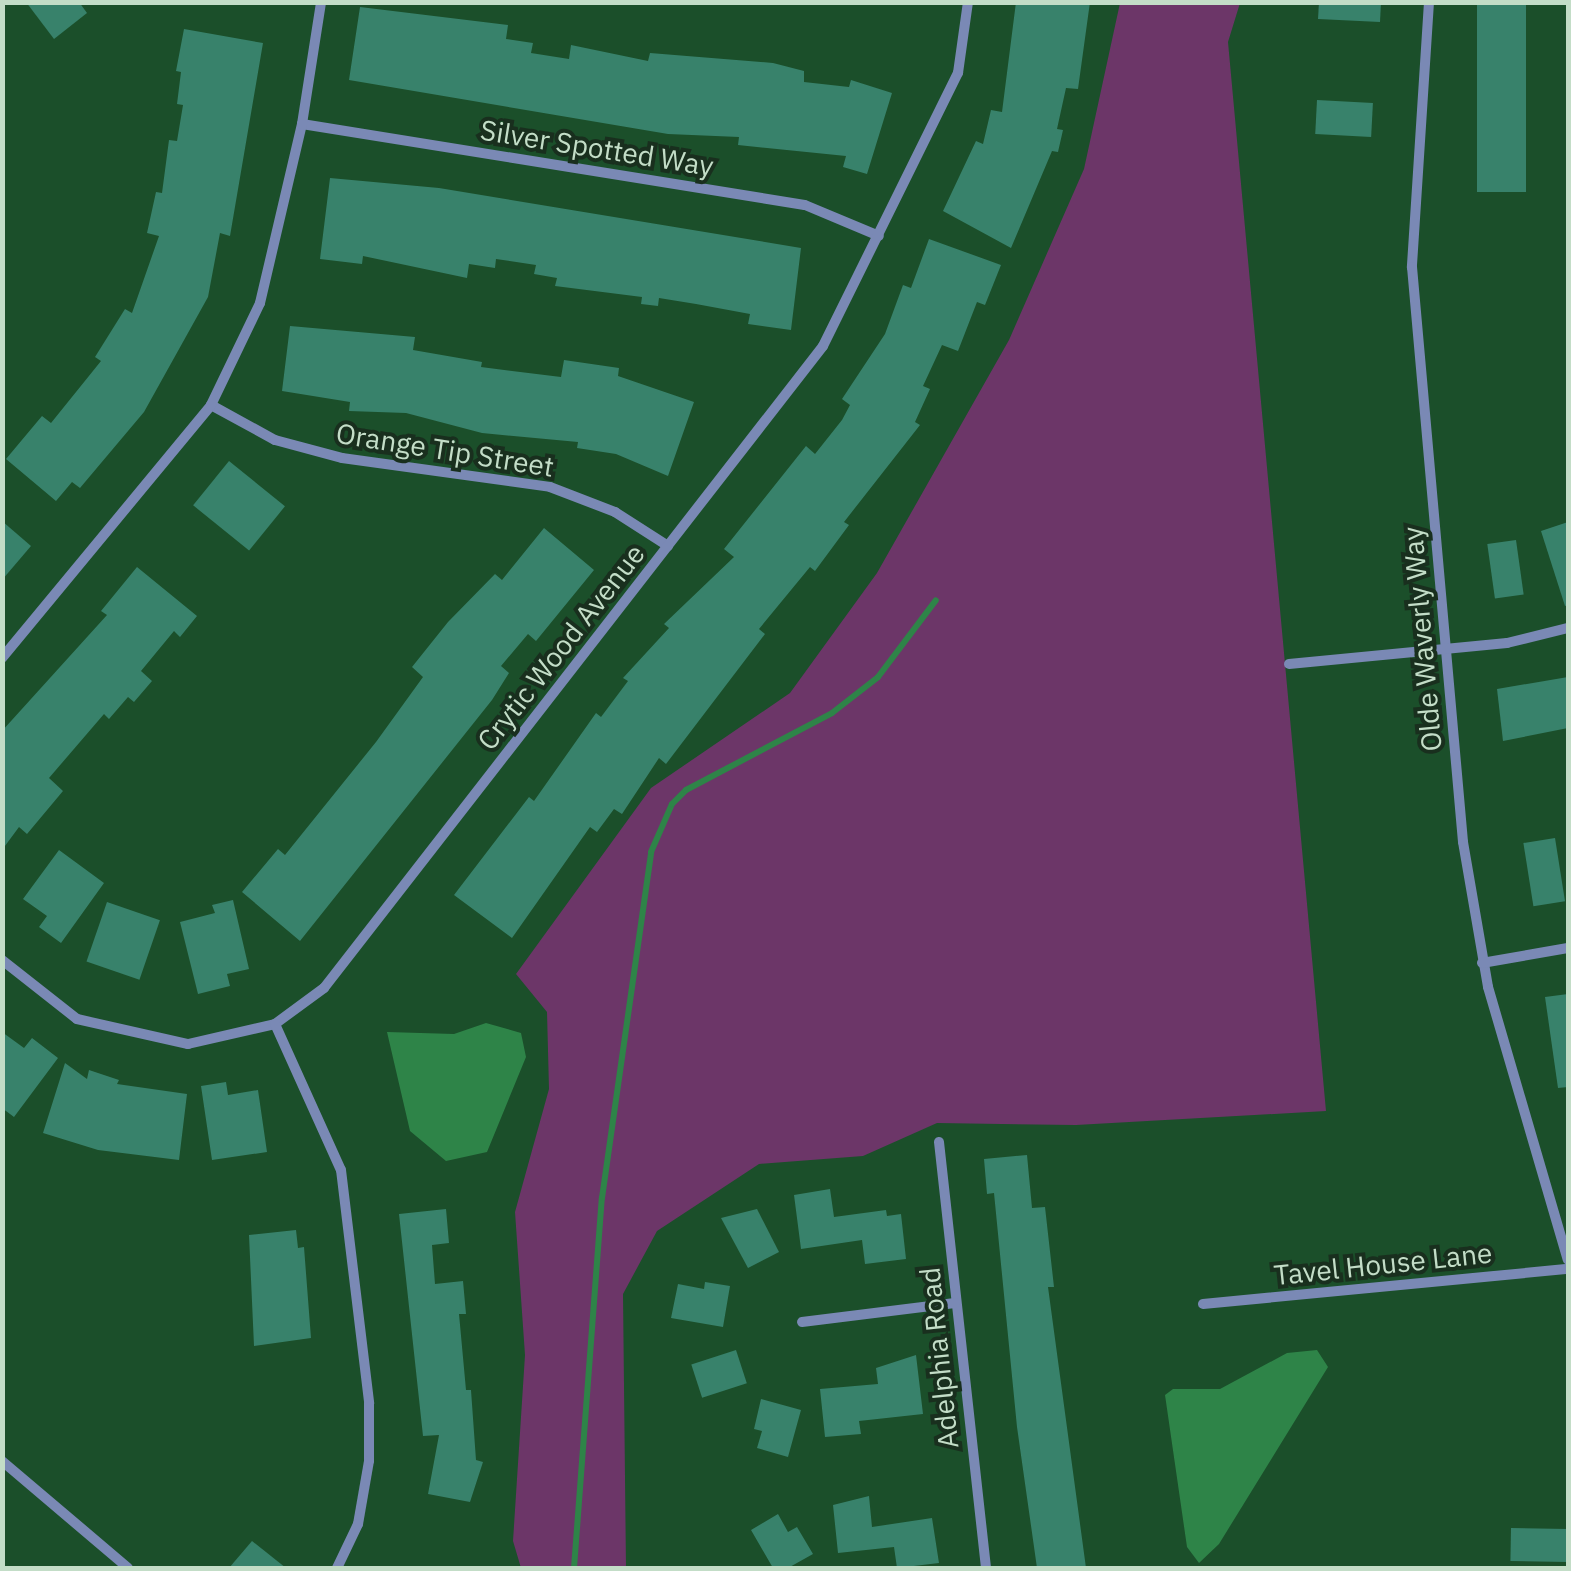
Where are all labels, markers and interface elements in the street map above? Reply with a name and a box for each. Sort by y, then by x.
street label: Silver Spotted Way [478,113,716,183]
street label: Orange Tip Street [334,416,556,484]
street label: Olde Waverly Way [1395,525,1449,753]
street label: Crytic Wood Avenue [470,538,652,756]
street label: Tavel House Lane [1272,1236,1494,1292]
street label: Adelphia Road [913,1266,965,1450]

